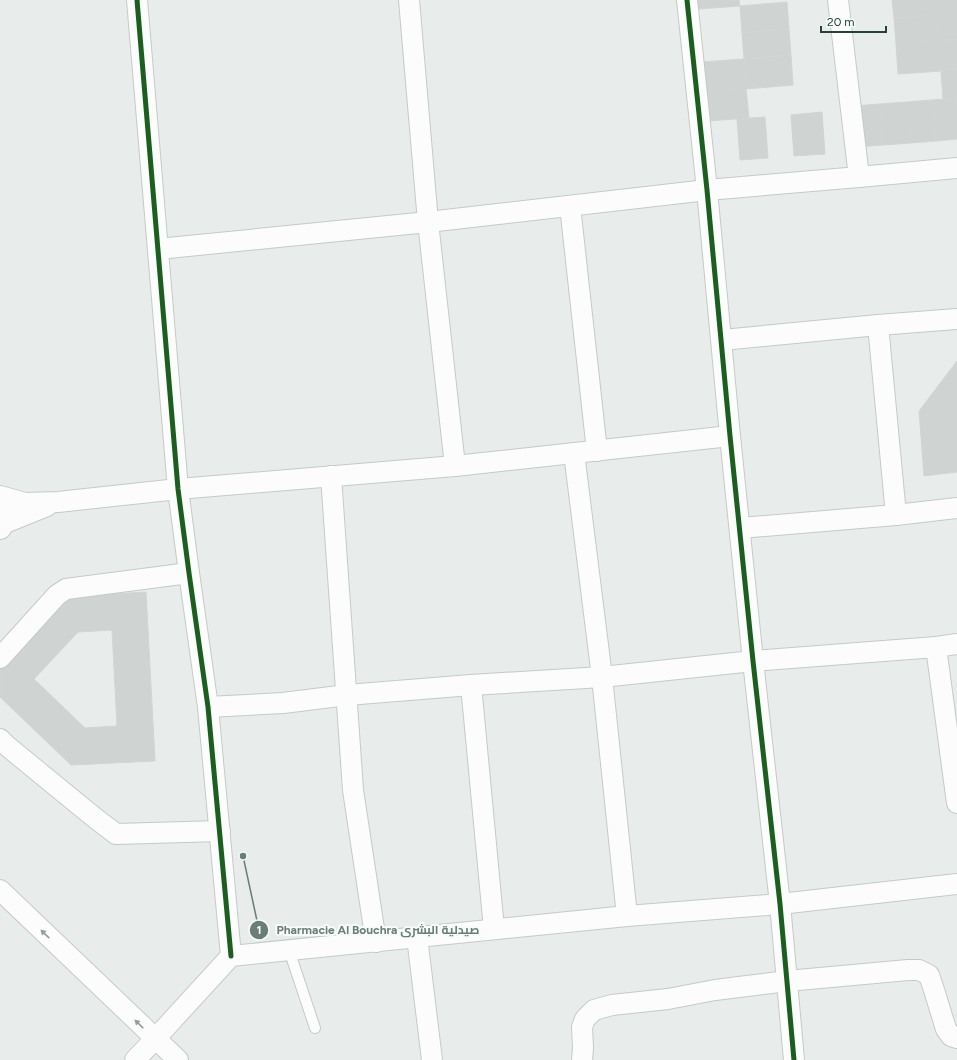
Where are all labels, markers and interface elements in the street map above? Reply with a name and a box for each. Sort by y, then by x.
scale bar [821,8,886,34]
text: 20 m [827,15,855,29]
callout: Pharmacie Al Bouchra صيدلية البشرى [249,918,487,942]
text: 1 [256,923,262,937]
text: Pharmacie Al Bouchra صيدلية البشرى [277,923,479,938]
one-way arrow [40,929,50,939]
one-way arrow [134,1019,144,1028]

